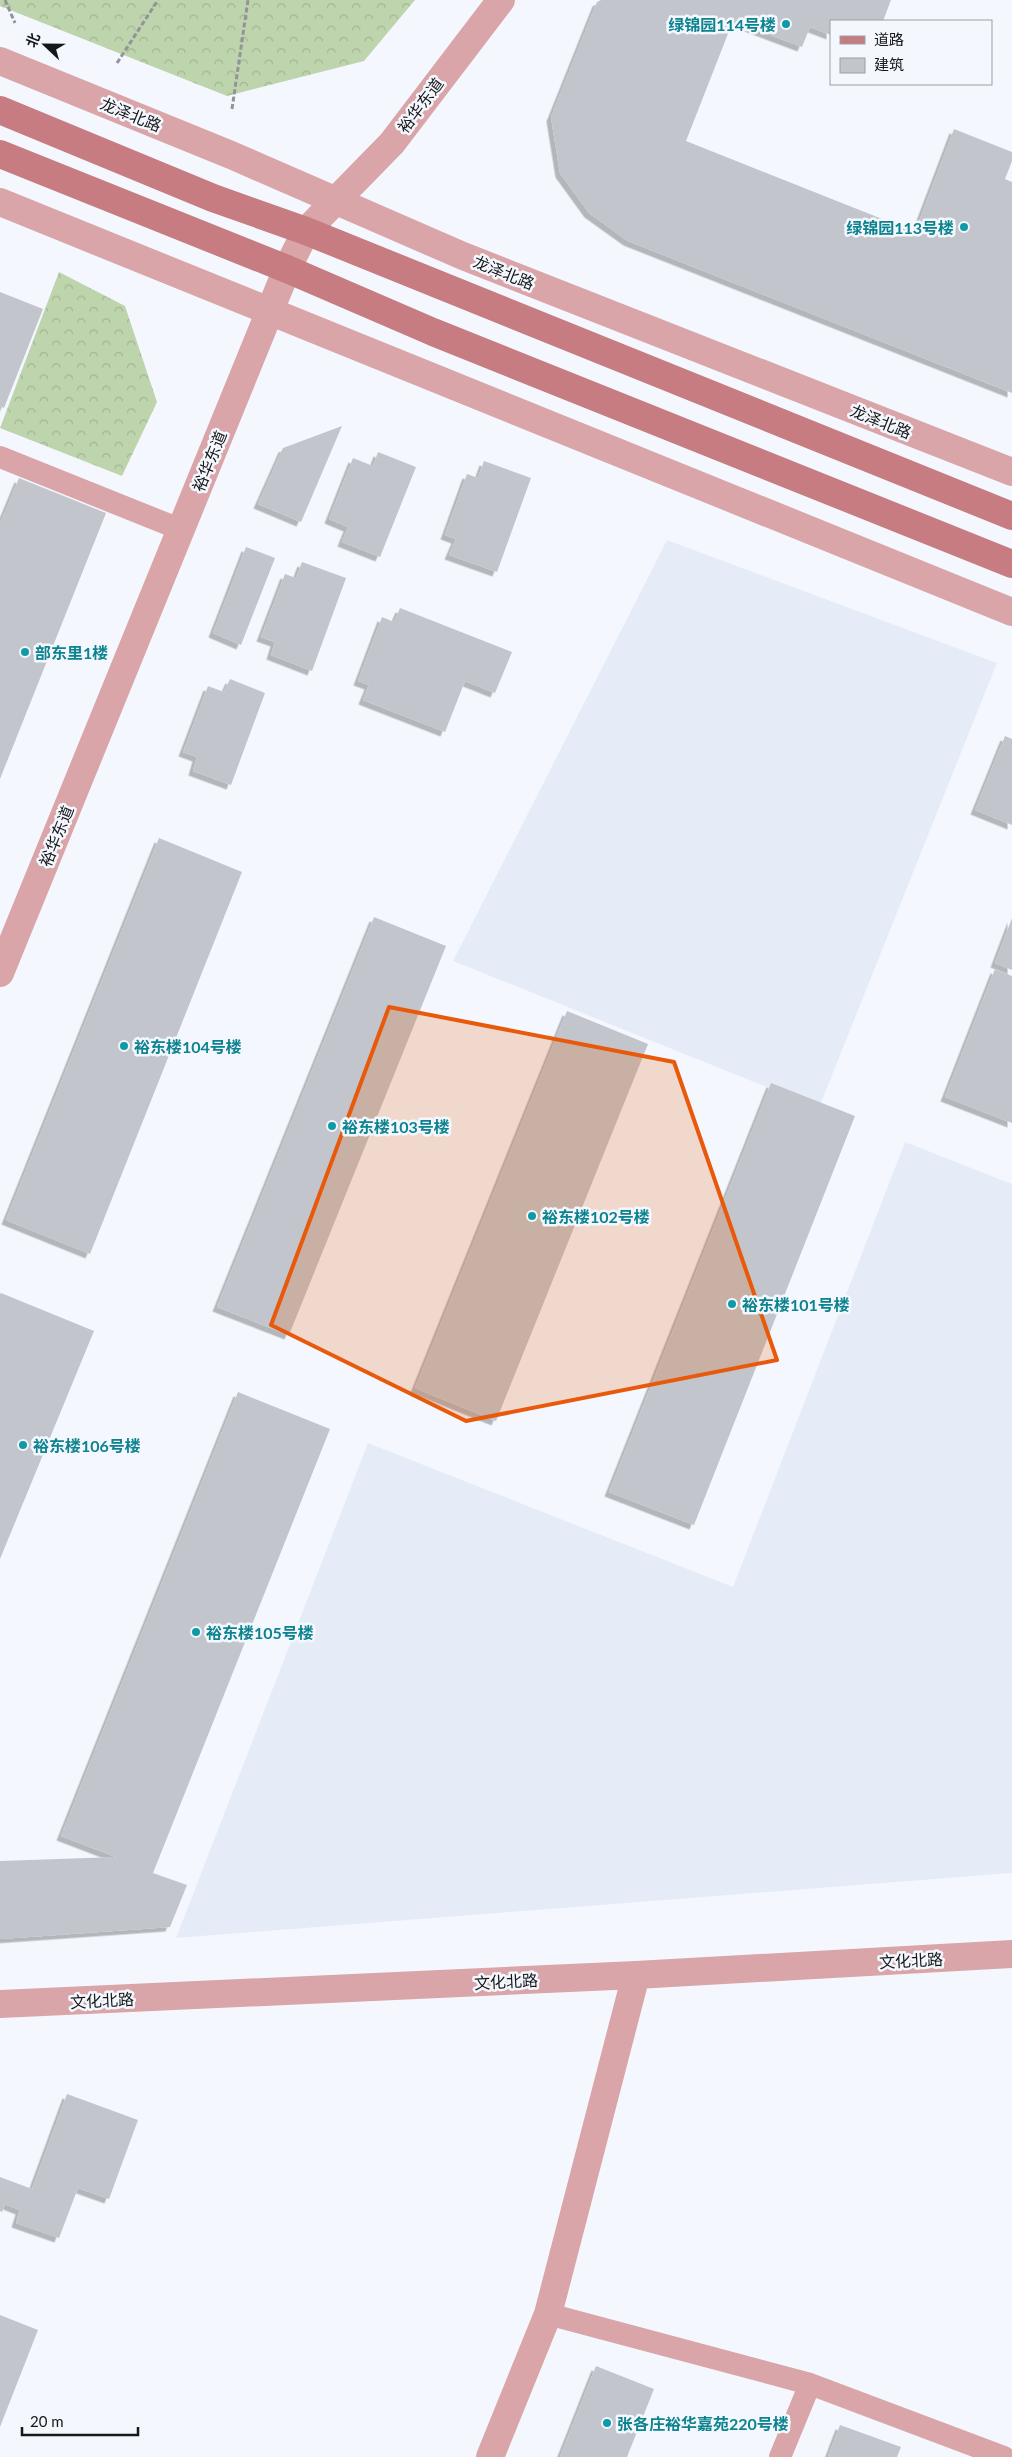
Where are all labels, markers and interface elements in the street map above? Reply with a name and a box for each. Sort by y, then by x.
place label: 绿锦园114号楼 [668,15,776,34]
marker: 绿锦园114号楼 [780,18,792,30]
north arrow [20,20,70,70]
legend [830,20,992,85]
text: 北 [22,30,43,50]
text: 道路 [874,30,904,48]
text: 建筑 [874,55,904,73]
street label: 裕华东道 [393,74,447,136]
street label: 龙泽北路 [98,93,164,135]
place label: 绿锦园113号楼 [846,218,954,237]
marker: 绿锦园113号楼 [958,221,970,233]
street label: 龙泽北路 [471,251,537,293]
street label: 龙泽北路 [848,400,914,442]
street label: 裕华东道 [188,428,230,494]
place label: 部东里1楼 [35,643,108,662]
marker: 部东里1楼 [19,646,31,658]
street label: 裕华东道 [35,803,77,869]
place label: 裕东楼104号楼 [134,1037,242,1056]
marker: 裕东楼104号楼 [118,1040,130,1052]
place label: 裕东楼103号楼 [342,1117,450,1136]
marker: 裕东楼103号楼 [326,1120,338,1132]
place label: 裕东楼102号楼 [542,1207,650,1226]
marker: 裕东楼102号楼 [526,1210,538,1222]
place label: 裕东楼101号楼 [742,1295,850,1314]
marker: 裕东楼101号楼 [726,1298,738,1310]
place label: 裕东楼106号楼 [33,1436,141,1455]
marker: 裕东楼106号楼 [17,1439,29,1451]
place label: 裕东楼105号楼 [206,1623,314,1642]
marker: 裕东楼105号楼 [190,1626,202,1638]
street label: 文化北路 [879,1949,943,1971]
street label: 文化北路 [474,1970,538,1992]
street label: 文化北路 [70,1989,134,2011]
scale bar [22,2404,139,2436]
text: 20 m [30,2412,64,2430]
place label: 张各庄裕华嘉苑220号楼 [617,2414,789,2433]
marker: 张各庄裕华嘉苑220号楼 [601,2417,613,2429]

